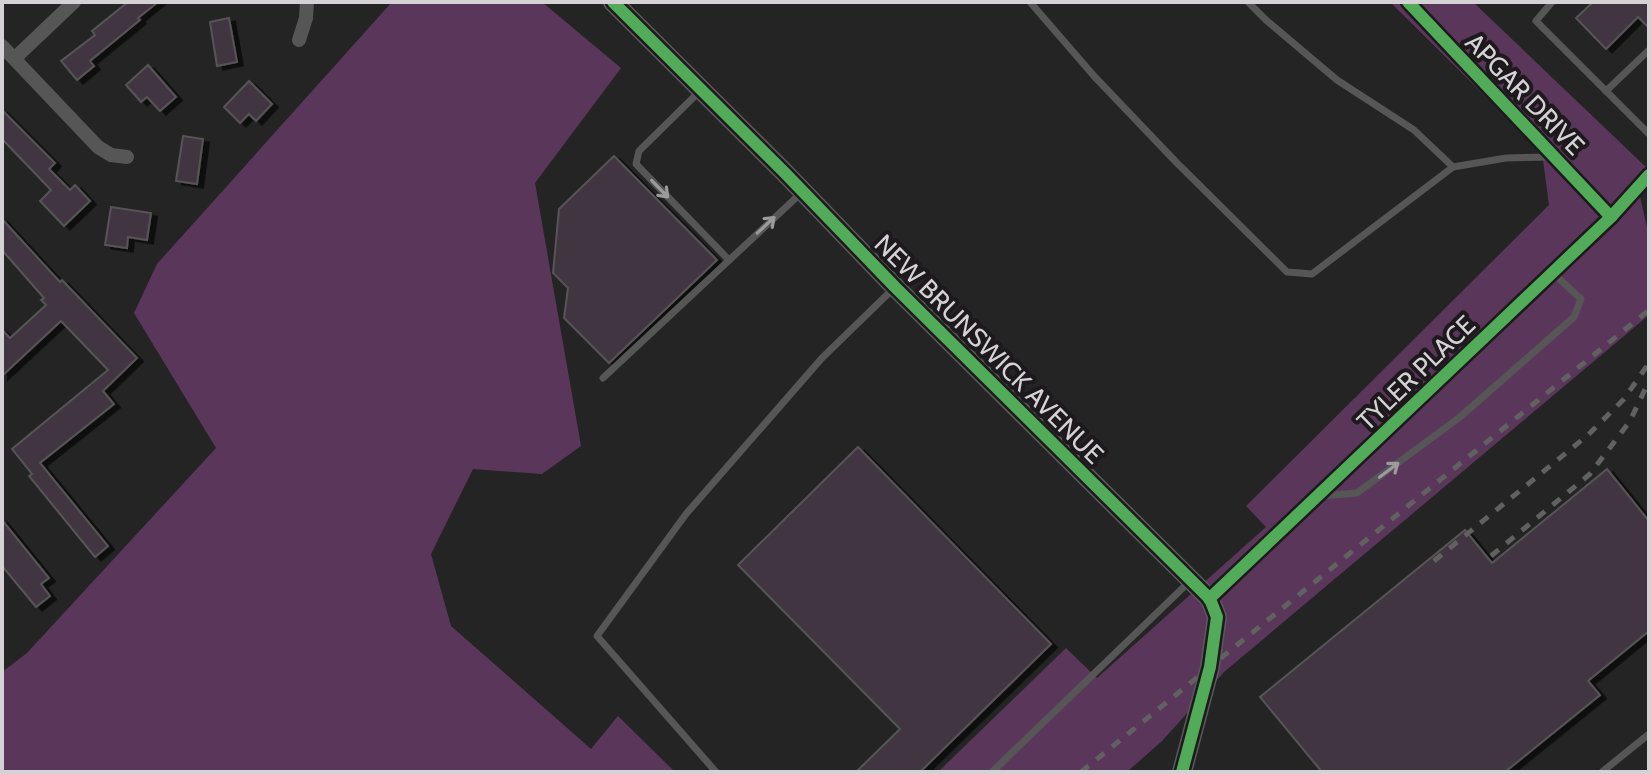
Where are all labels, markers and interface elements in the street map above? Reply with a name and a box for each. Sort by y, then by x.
street label: APGAR DRIVE [1459,26,1591,162]
one-way arrow [650,179,669,198]
one-way arrow [756,216,776,235]
street label: NEW BRUNSWICK AVENUE [868,228,1110,470]
street label: TYLER PLACE [1350,309,1482,437]
one-way arrow [1378,461,1399,478]

